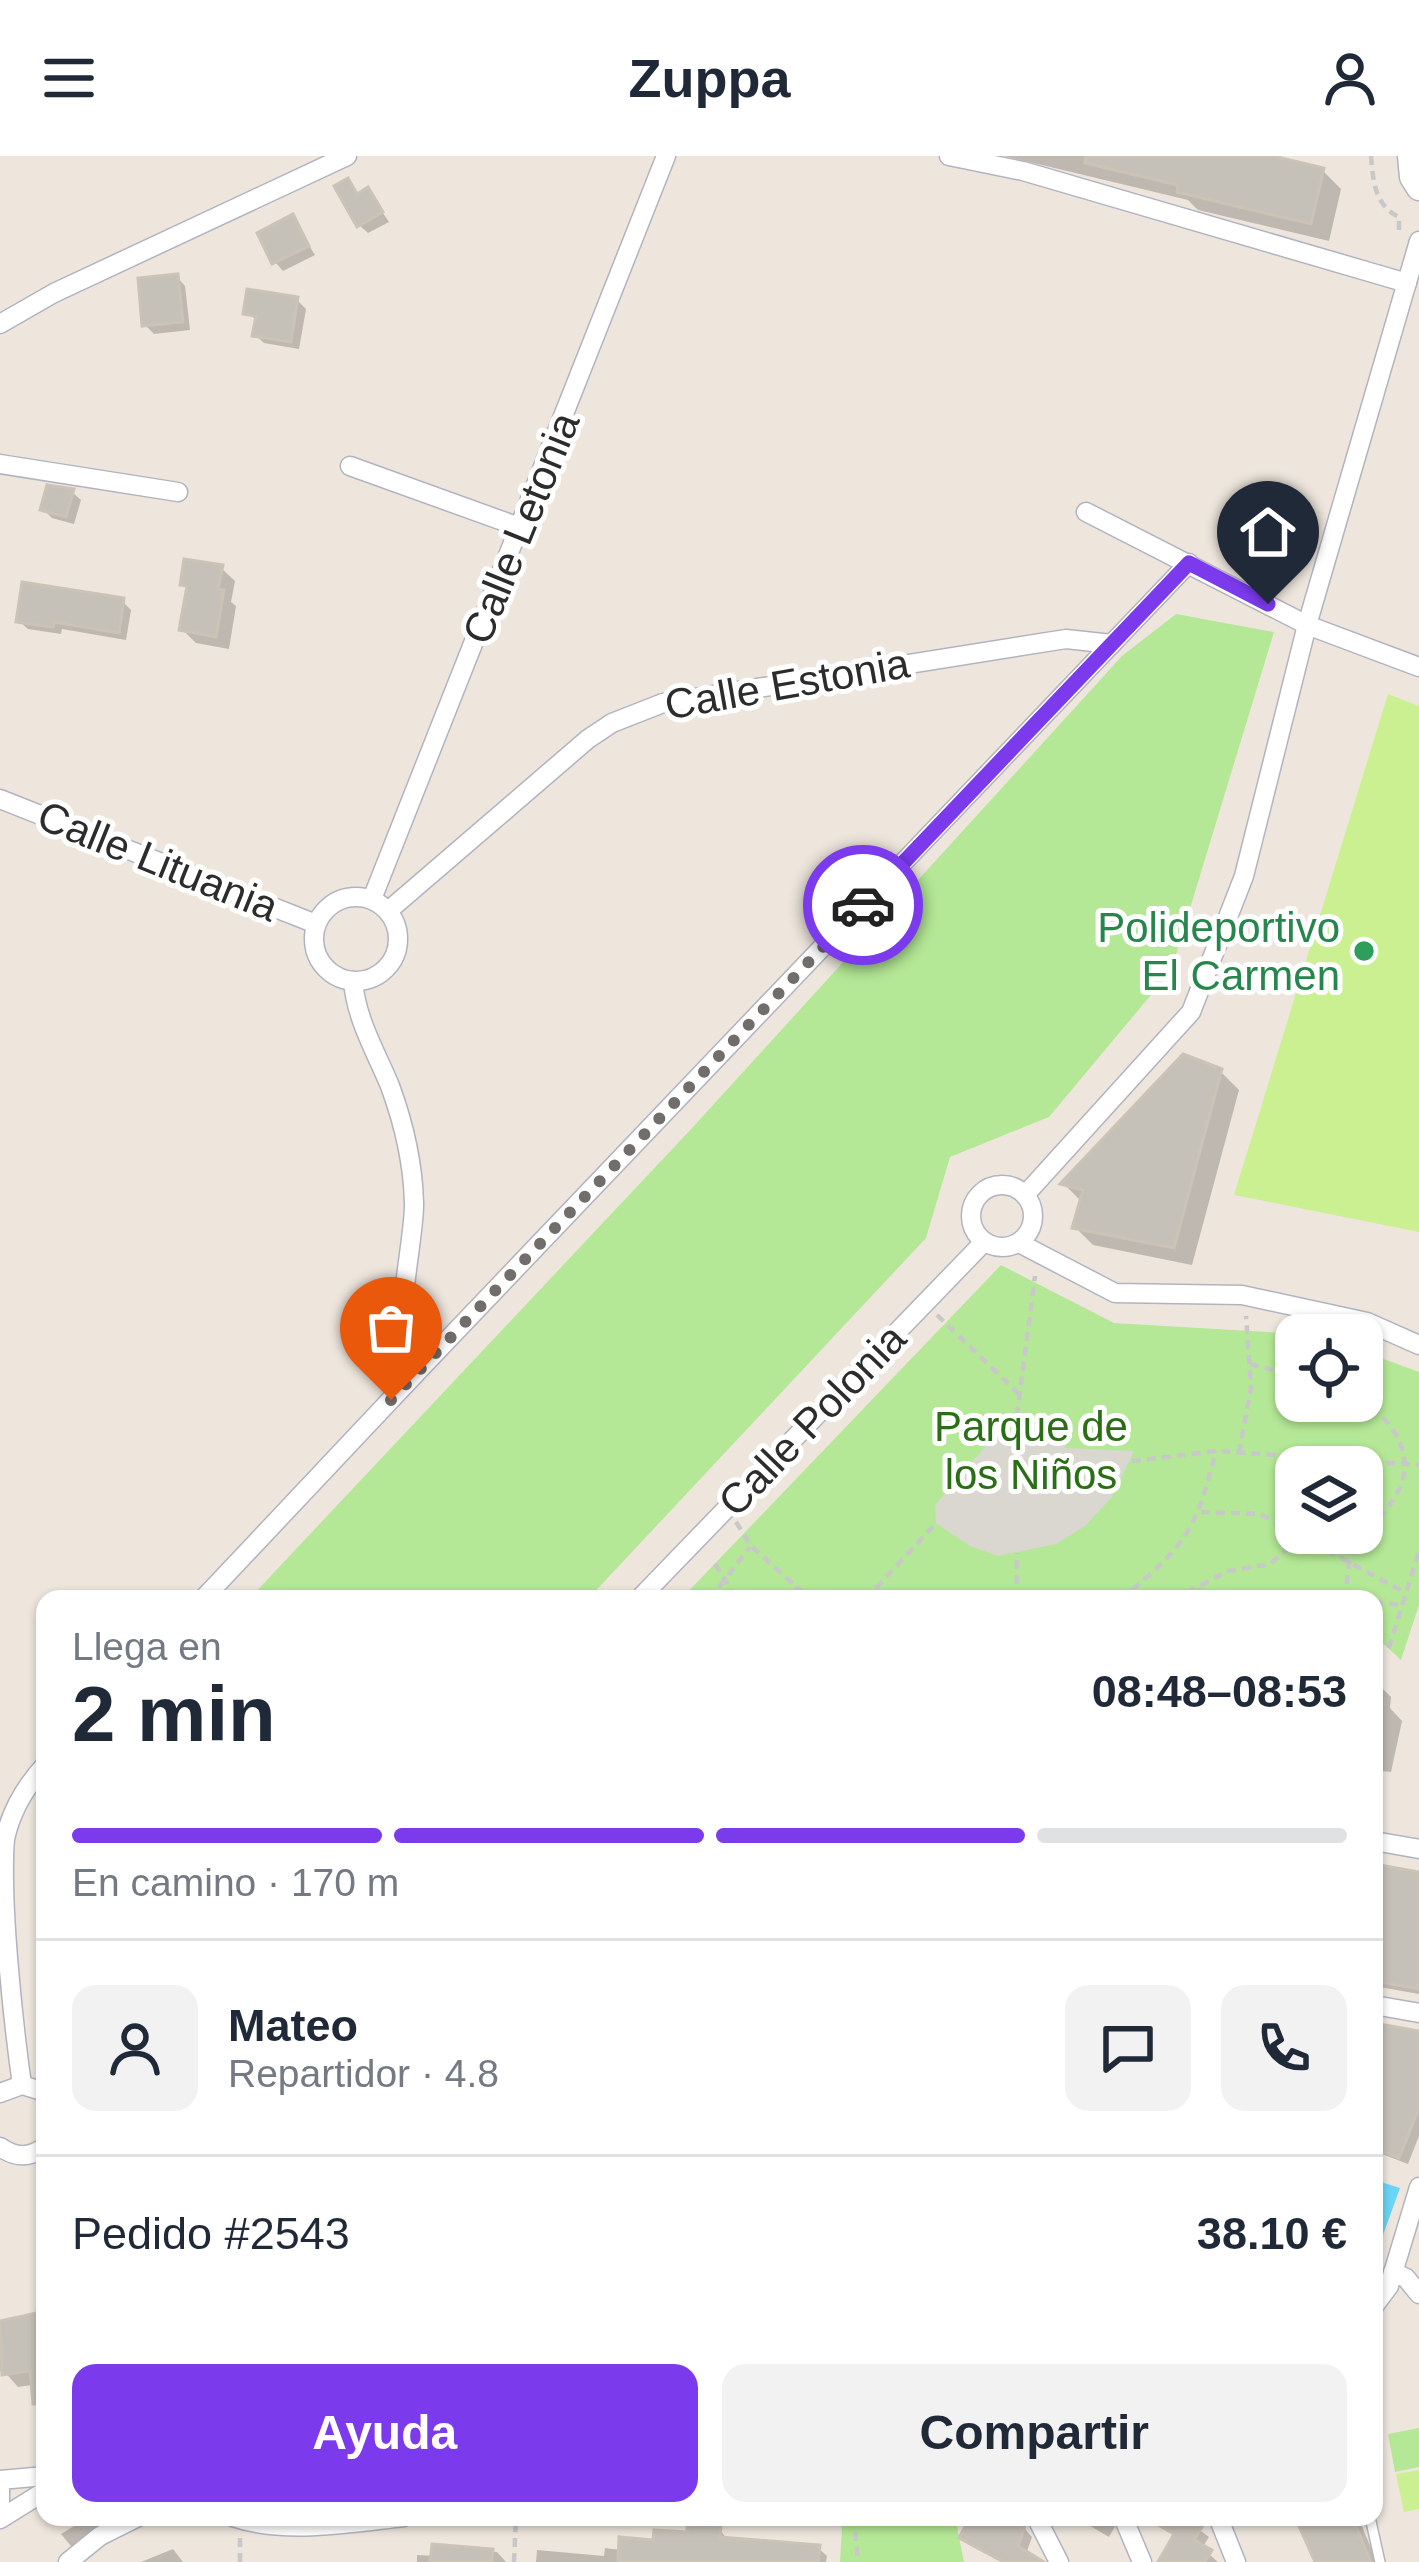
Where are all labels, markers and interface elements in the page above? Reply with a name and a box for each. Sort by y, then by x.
icon: menu [36,45,102,111]
icon: person [1317,45,1383,111]
text: Zuppa [629,48,790,108]
street label: Calle Letonia [453,405,589,650]
pin [1217,481,1319,604]
icon: home [1235,499,1301,565]
street label: Calle Estonia [661,639,914,729]
street label: Calle Lituania [31,792,285,931]
courier [803,845,923,965]
icon: car [830,872,896,938]
place label: Polideportivo El Carmen [1097,904,1340,999]
marker: Polideportivo El Carmen [1351,938,1377,964]
pin [340,1277,442,1400]
icon: bag [358,1295,424,1361]
street label: Calle Polonia [709,1314,915,1525]
map controls [1275,1314,1383,1554]
button: locate [1275,1314,1383,1422]
park label: Parque de los Niños [934,1403,1128,1498]
button: layers [1275,1446,1383,1554]
text: Llega en [72,1625,222,1668]
text: 08:48–08:53 [1092,1666,1347,1717]
text: 2 min [72,1670,276,1758]
text: En camino · 170 m [72,1861,399,1904]
button: person [72,1985,198,2111]
button: chat [1065,1985,1191,2111]
button: phone [1221,1985,1347,2111]
text: Mateo [228,2000,358,2051]
text: Repartidor · 4.8 [228,2052,499,2095]
text: Pedido #2543 [72,2208,350,2259]
text: 38.10 € [1197,2208,1347,2259]
button: Ayuda [72,2364,698,2502]
button: Compartir [722,2364,1347,2502]

